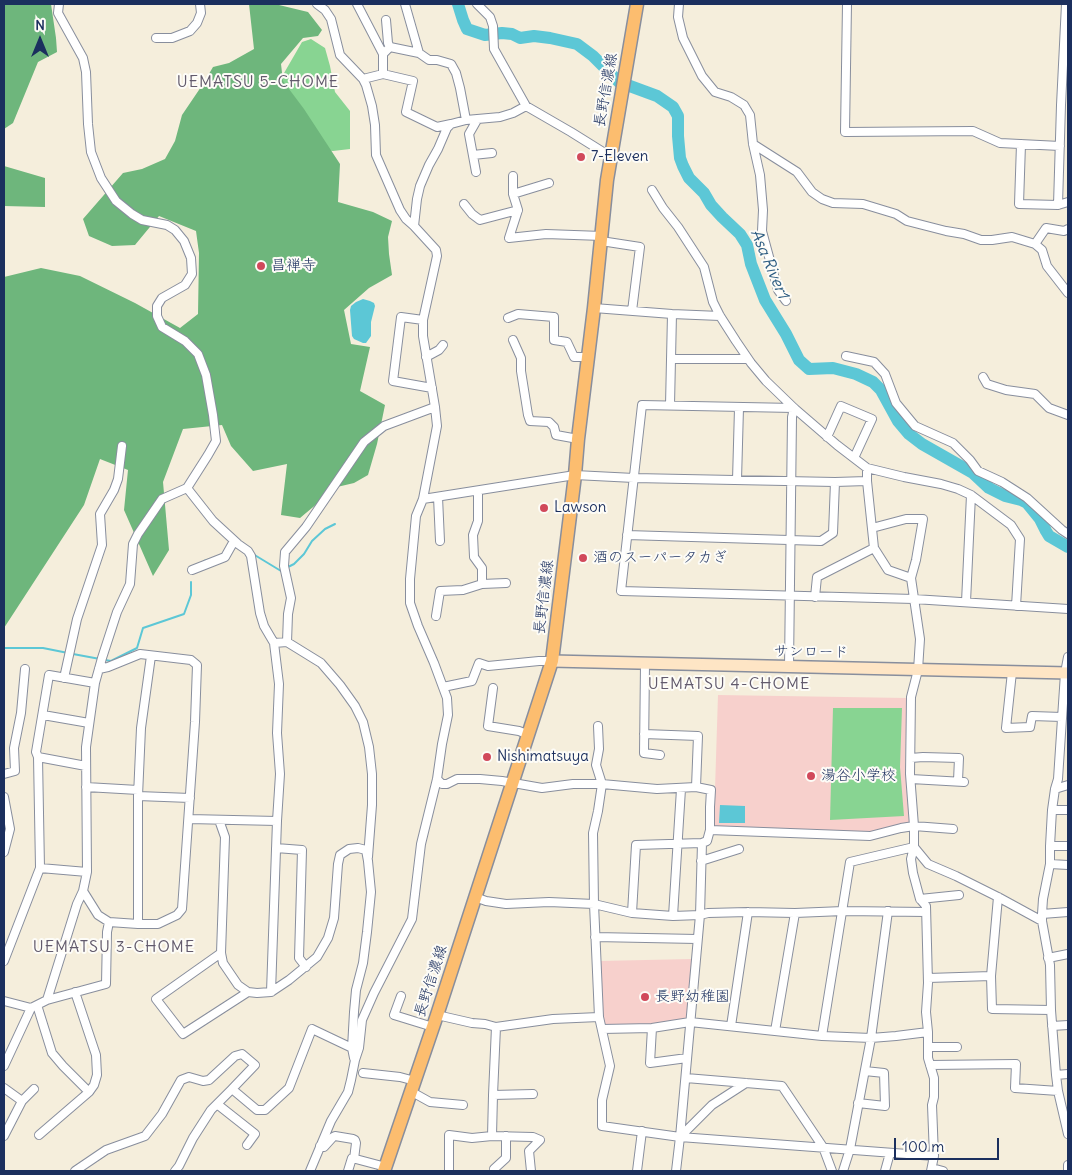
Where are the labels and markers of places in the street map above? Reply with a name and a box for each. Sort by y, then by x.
place label: 7-Eleven [591,148,649,166]
marker: 7-Eleven [575,151,587,163]
place label: 昌禅寺 [271,257,316,275]
marker: 昌禅寺 [255,260,267,272]
place label: Lawson [554,499,606,517]
marker: Lawson [538,502,550,514]
place label: 酒のスーパータカぎ [593,549,727,567]
marker: 酒のスーパータカぎ [577,552,589,564]
place label: Nishimatsuya [497,748,589,766]
marker: Nishimatsuya [481,751,493,763]
place label: 湯谷小学校 [821,767,896,785]
marker: 湯谷小学校 [805,770,817,782]
place label: 長野幼稚園 [655,988,730,1006]
marker: 長野幼稚園 [639,991,651,1003]

